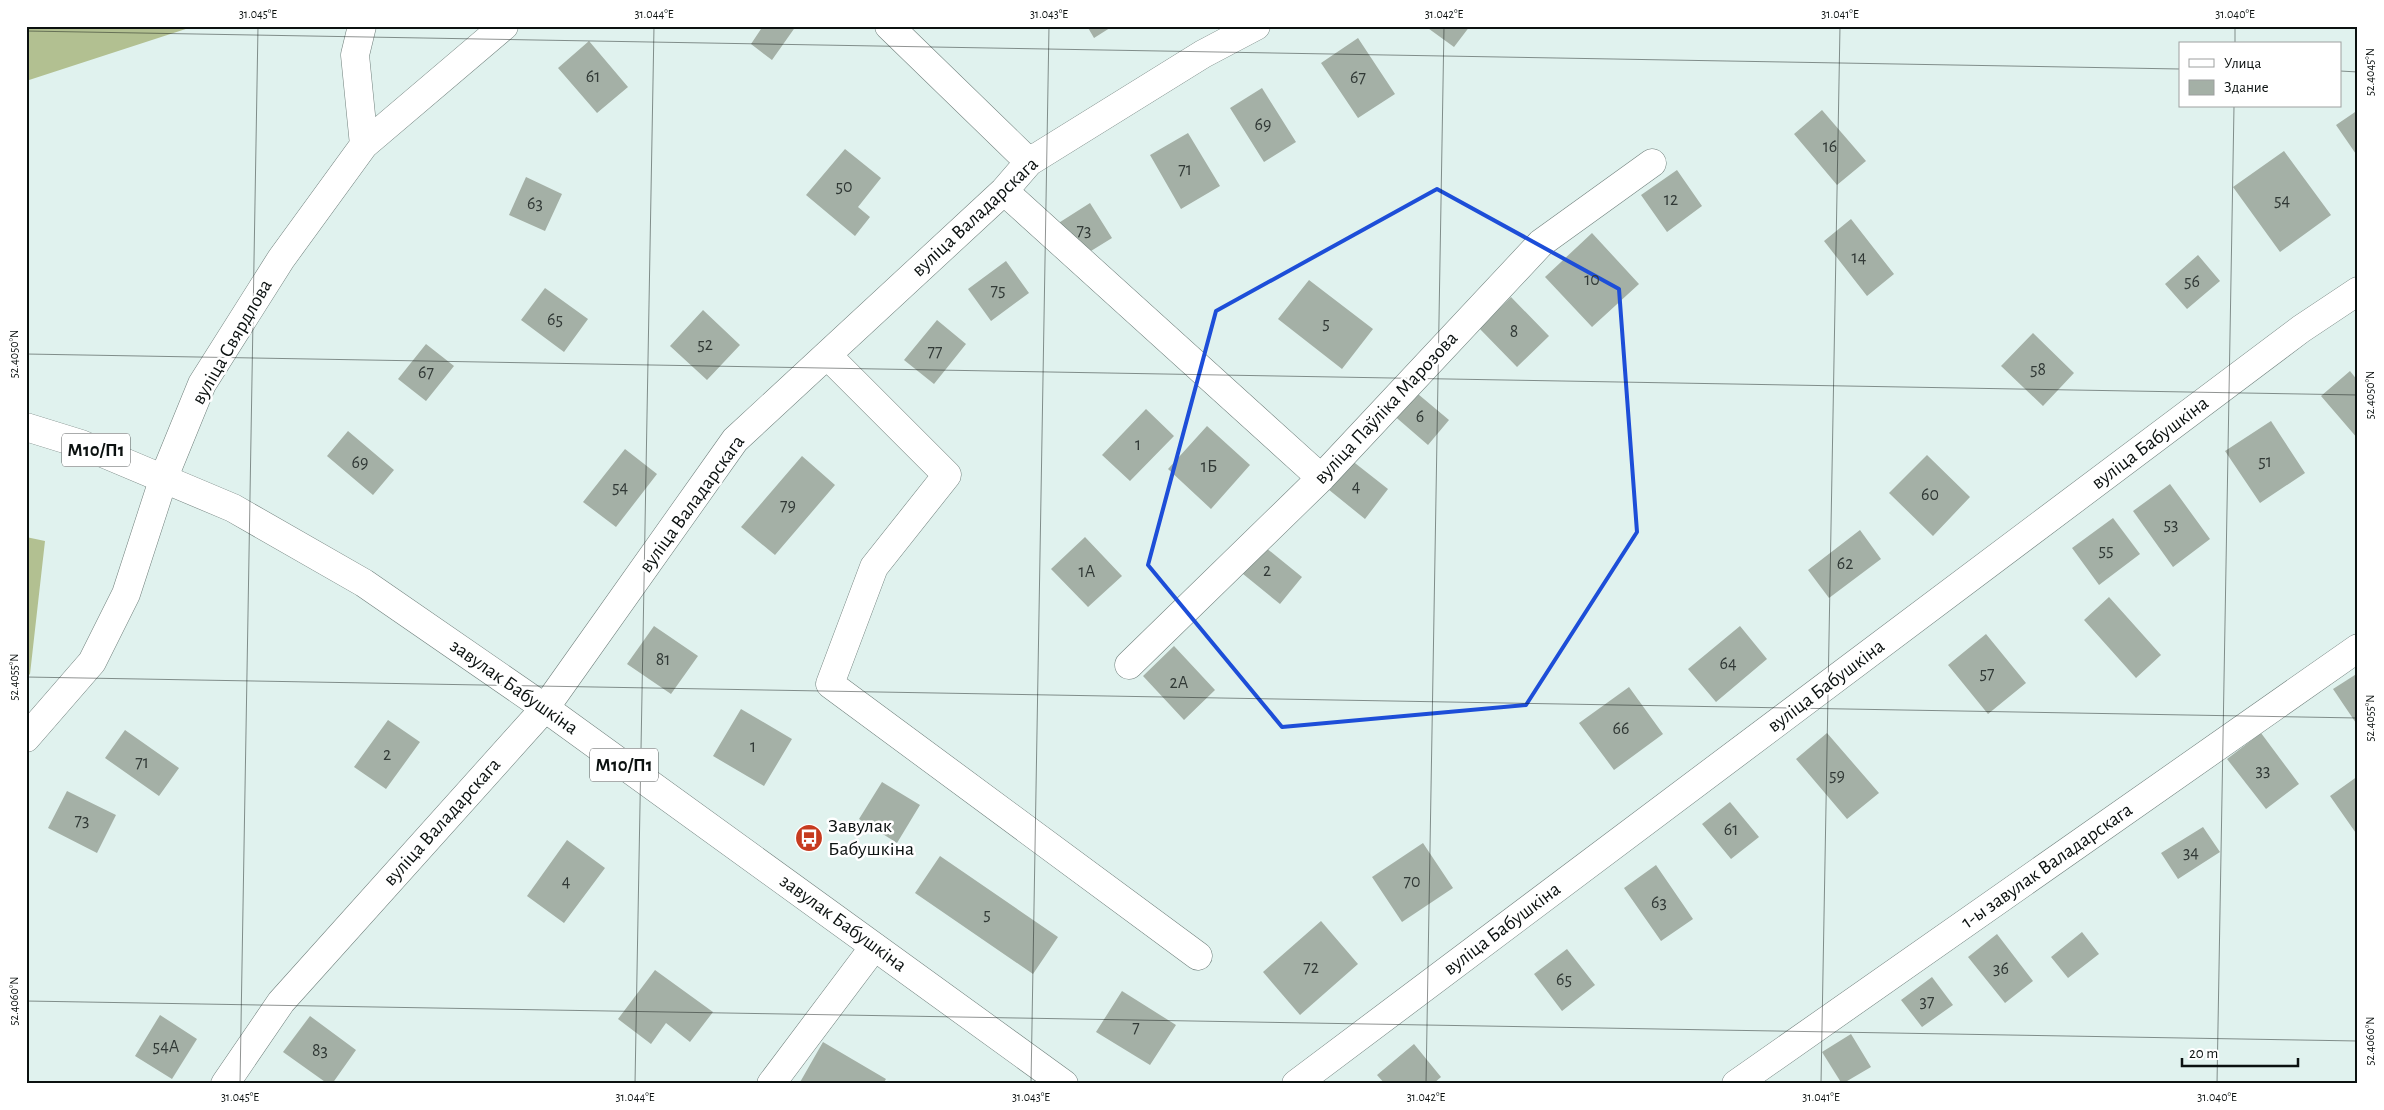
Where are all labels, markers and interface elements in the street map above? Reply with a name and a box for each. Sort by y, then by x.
text: 31.045°E [239,8,277,20]
text: 31.044°E [634,8,674,20]
text: 31.043°E [1030,8,1068,20]
text: 31.042°E [1425,8,1464,20]
text: 31.041°E [1821,8,1859,20]
text: 31.040°E [2215,8,2255,20]
legend [2179,42,2342,108]
text: 52.4045°N [2364,48,2376,96]
text: Улица [2224,56,2261,71]
house number: 61 [586,68,600,86]
house number: 67 [1350,69,1366,87]
text: Здание [2224,80,2269,95]
house number: 69 [1255,116,1271,134]
house number: 16 [1823,138,1837,156]
street label: вуліца Валадарскага [908,154,1042,280]
house number: 71 [1178,161,1192,179]
house number: 50 [835,178,853,196]
house number: 12 [1664,191,1678,209]
house number: 54 [2274,192,2290,210]
house number: 63 [527,195,543,213]
house number: 73 [1077,222,1091,240]
house number: 14 [1852,249,1867,267]
house number: 10 [1584,271,1600,289]
house number: 56 [2184,273,2200,291]
street label: вуліца Свярдлова [188,276,276,408]
house number: 75 [990,282,1006,300]
house number: 65 [547,311,563,329]
house number: 5 [1322,315,1330,333]
house number: 8 [1510,323,1518,341]
street label: вуліца Паўліка Марозова [1310,328,1462,488]
text: 52.4050°N [8,330,20,378]
house number: 52 [697,336,713,354]
house number: 77 [927,343,943,361]
house number: 58 [2030,361,2046,379]
house number: 67 [418,364,434,382]
text: 52.4050°N [2364,371,2376,419]
street label: вуліца Бабушкіна [2088,393,2212,493]
house number: 6 [1416,408,1424,426]
street label: вуліца Валадарскага [636,432,748,576]
road number: М10/П1 [62,434,130,466]
house number: 1 [1135,436,1141,454]
house number: 51 [2258,453,2272,471]
house number: 69 [352,454,368,472]
house number: 1Б [1201,458,1217,476]
house number: 4 [1352,478,1361,496]
house number: 54 [612,479,628,497]
house number: 60 [1921,486,1939,504]
house number: 79 [780,497,796,515]
house number: 53 [2164,516,2178,534]
house number: 55 [2098,542,2114,560]
house number: 62 [1837,555,1853,573]
house number: 2 [1263,562,1271,580]
house number: 1А [1079,563,1096,581]
street label: завулак Бабушкіна [446,635,582,739]
street label: вуліца Бабушкіна [1764,636,1888,736]
house number: 81 [656,651,670,669]
text: 52.4055°N [8,653,20,701]
house number: 64 [1719,655,1737,673]
house number: 57 [1979,665,1995,683]
house number: 2А [1170,674,1189,692]
text: 52.4055°N [2364,694,2376,742]
house number: 66 [1613,720,1629,738]
house number: 1 [750,738,756,756]
house number: 2 [383,746,391,764]
road number: М10/П1 [590,748,658,782]
house number: 71 [135,754,149,772]
street label: вуліца Валадарскага [380,754,504,890]
house number: 33 [2256,762,2270,780]
house number: 59 [1829,767,1845,785]
street label: 1-ы завулак Валадарскага [1958,799,2136,933]
house number: 73 [75,812,89,830]
place label: Завулак Бабушкіна [828,816,914,859]
house number: 61 [1724,821,1738,839]
bus stop icon: Завулак Бабушкіна [794,823,824,853]
house number: 34 [2183,844,2199,862]
street label: завулак Бабушкіна [776,870,910,976]
house number: 4 [562,873,571,891]
house number: 70 [1403,873,1421,891]
street label: вуліца Бабушкіна [1440,879,1564,979]
house number: 63 [1651,894,1667,912]
house number: 5 [983,906,991,924]
house number: 72 [1303,959,1319,977]
house number: 36 [1993,960,2009,978]
house number: 65 [1556,971,1572,989]
text: 52.4060°N [8,976,20,1026]
house number: 37 [1920,993,1934,1011]
text: 52.4060°N [2364,1016,2376,1066]
house number: 7 [1132,1019,1140,1037]
scale bar [2182,1035,2298,1067]
house number: 54А [153,1038,180,1056]
house number: 83 [312,1042,328,1060]
text: 20 m [2189,1046,2218,1061]
text: 31.045°E [221,1091,259,1103]
text: 31.044°E [615,1091,655,1103]
text: 31.043°E [1012,1091,1050,1103]
text: 31.042°E [1407,1091,1446,1103]
text: 31.041°E [1802,1091,1840,1103]
text: 31.040°E [2197,1091,2237,1103]

